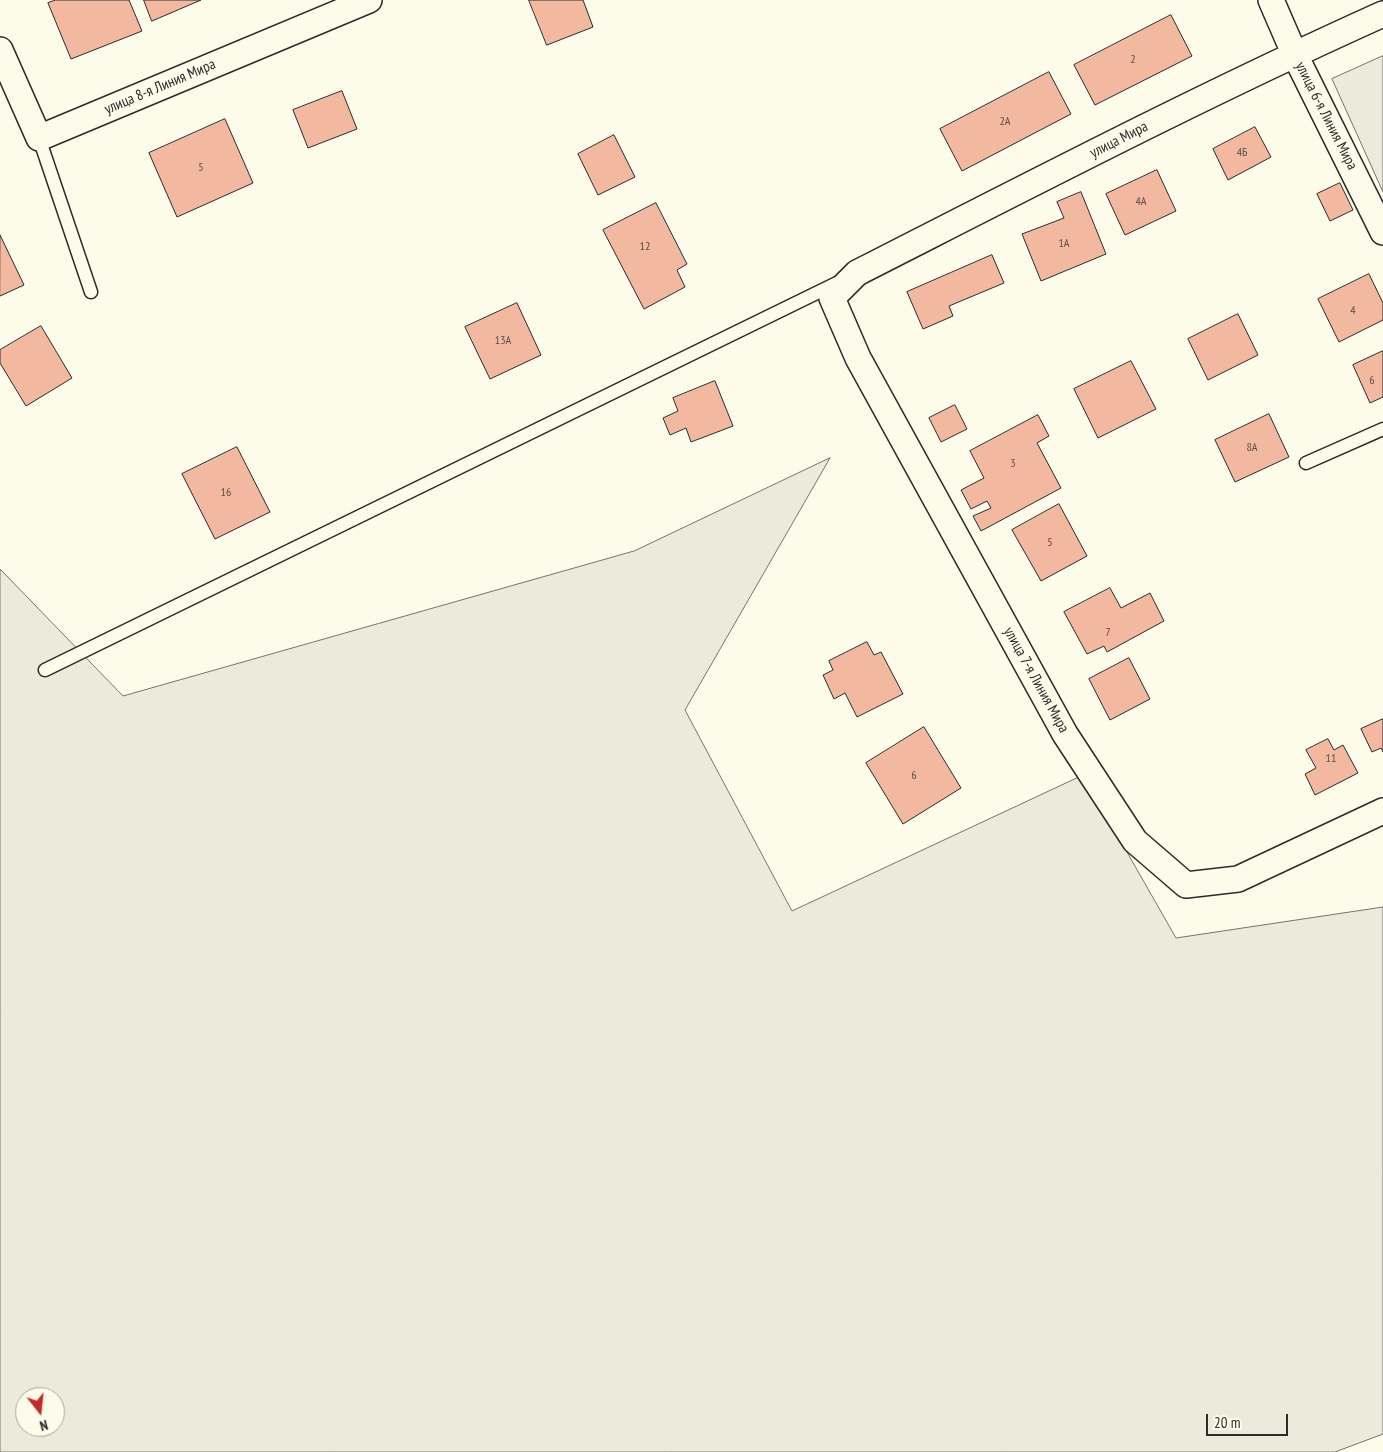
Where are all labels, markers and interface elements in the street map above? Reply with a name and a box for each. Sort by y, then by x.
house number: 2 [1130,53,1136,67]
street label: улица 8-я Линия Мира [102,55,218,119]
street label: улица 6-я Линия Мира [1291,59,1361,173]
house number: 2А [999,115,1011,129]
street label: улица Мира [1087,118,1151,162]
house number: 4Б [1237,146,1247,160]
house number: 5 [198,161,204,175]
house number: 4А [1135,195,1147,209]
house number: 1А [1058,237,1070,251]
house number: 12 [640,240,650,254]
house number: 4 [1350,304,1356,318]
house number: 13А [495,334,511,348]
house number: 6 [1369,374,1375,388]
house number: 8А [1246,441,1258,455]
house number: 3 [1010,457,1016,471]
house number: 16 [221,486,231,500]
house number: 5 [1047,536,1053,550]
street label: улица 7-я Линия Мира [999,624,1073,736]
house number: 7 [1105,626,1111,640]
house number: 11 [1326,752,1336,766]
house number: 6 [911,769,917,783]
north arrow [15,1387,65,1437]
scale bar [1208,1404,1290,1436]
text: 20 m [1214,1413,1240,1432]
text: N [38,1416,50,1435]

